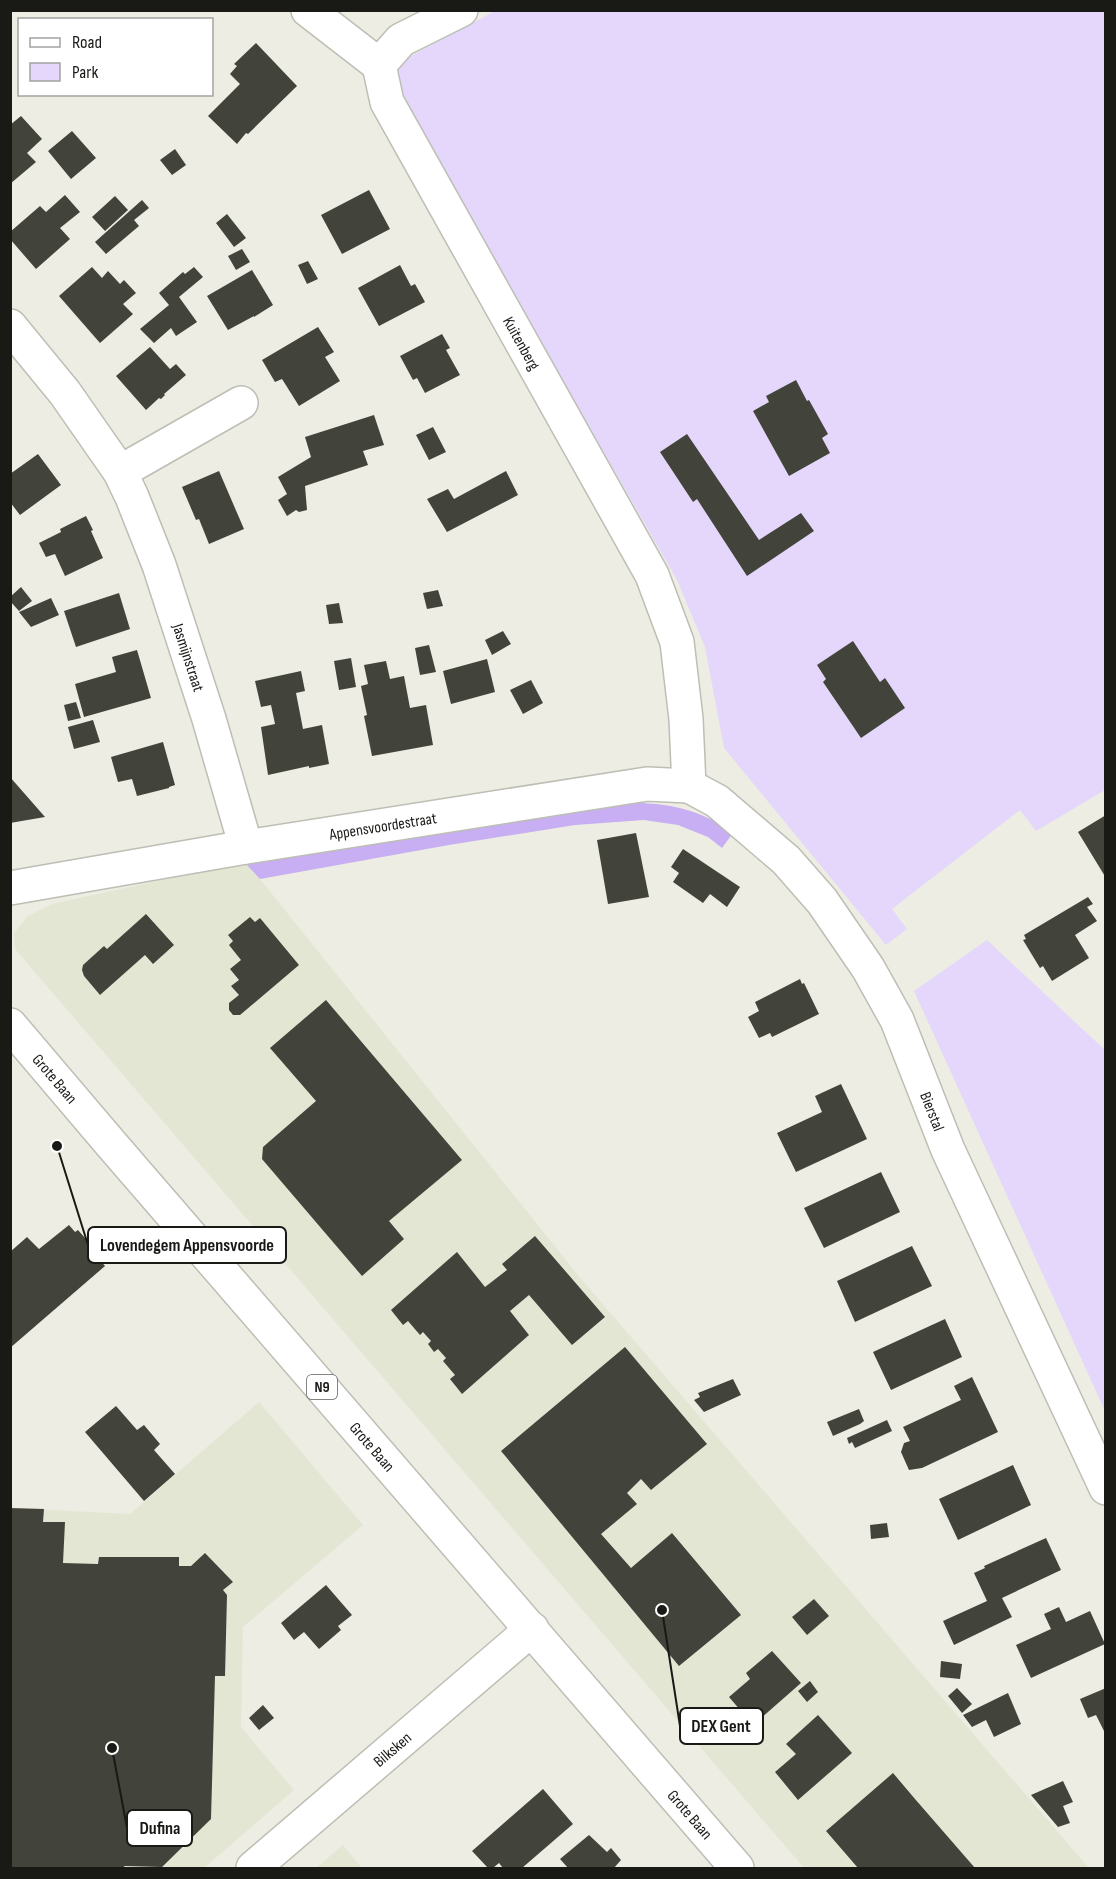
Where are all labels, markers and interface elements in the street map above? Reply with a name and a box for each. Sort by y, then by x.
legend [18,18,213,96]
text: Road [72,32,102,53]
text: Park [72,62,98,83]
street label: Kuitenberg [498,314,543,374]
street label: Jasmijnstraat [167,621,208,694]
street label: Appensvoordestraat [327,809,438,845]
street label: Grote Baan [28,1051,81,1108]
street label: Bierstal [915,1089,948,1134]
callout: Lovendegem Appensvoorde [88,1227,286,1263]
text: Lovendegem Appensvoorde [100,1235,274,1256]
road number: N9 [307,1375,337,1399]
street label: Grote Baan [345,1419,398,1476]
callout: DEX Gent [680,1708,763,1744]
text: DEX Gent [691,1716,751,1737]
street label: Bilksken [370,1729,416,1772]
street label: Grote Baan [663,1787,716,1844]
callout: Dufina [127,1810,192,1846]
text: Dufina [140,1818,180,1839]

